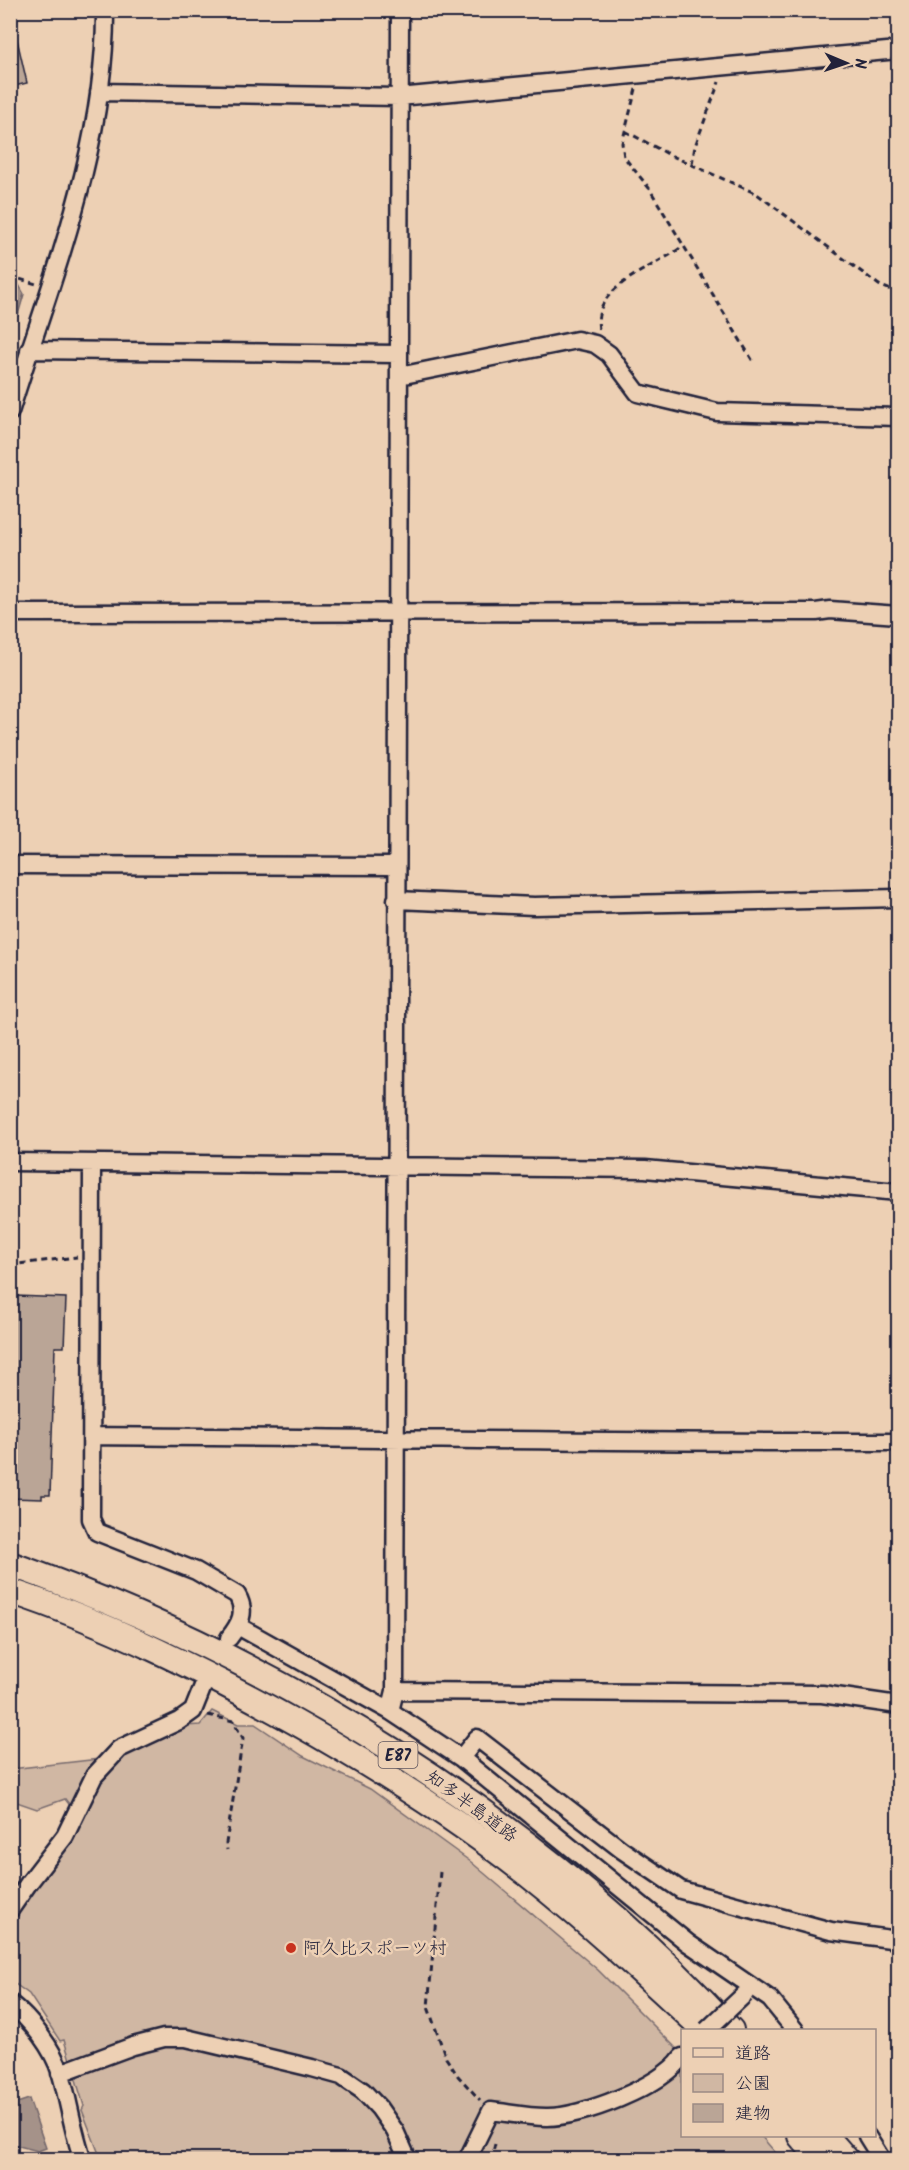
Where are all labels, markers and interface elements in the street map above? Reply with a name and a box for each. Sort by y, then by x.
north arrow [816,33,876,93]
text: N [847,58,872,69]
road number: E87 [378,1742,418,1768]
street label: 知多半島道路 [419,1764,523,1851]
place label: 阿久比スポーツ村 [303,1935,447,1964]
marker: 阿久比スポーツ村 [284,1941,298,1955]
legend [681,2029,876,2137]
text: 道路 [735,2040,771,2069]
text: 公園 [735,2070,771,2099]
text: 建物 [735,2100,771,2129]

